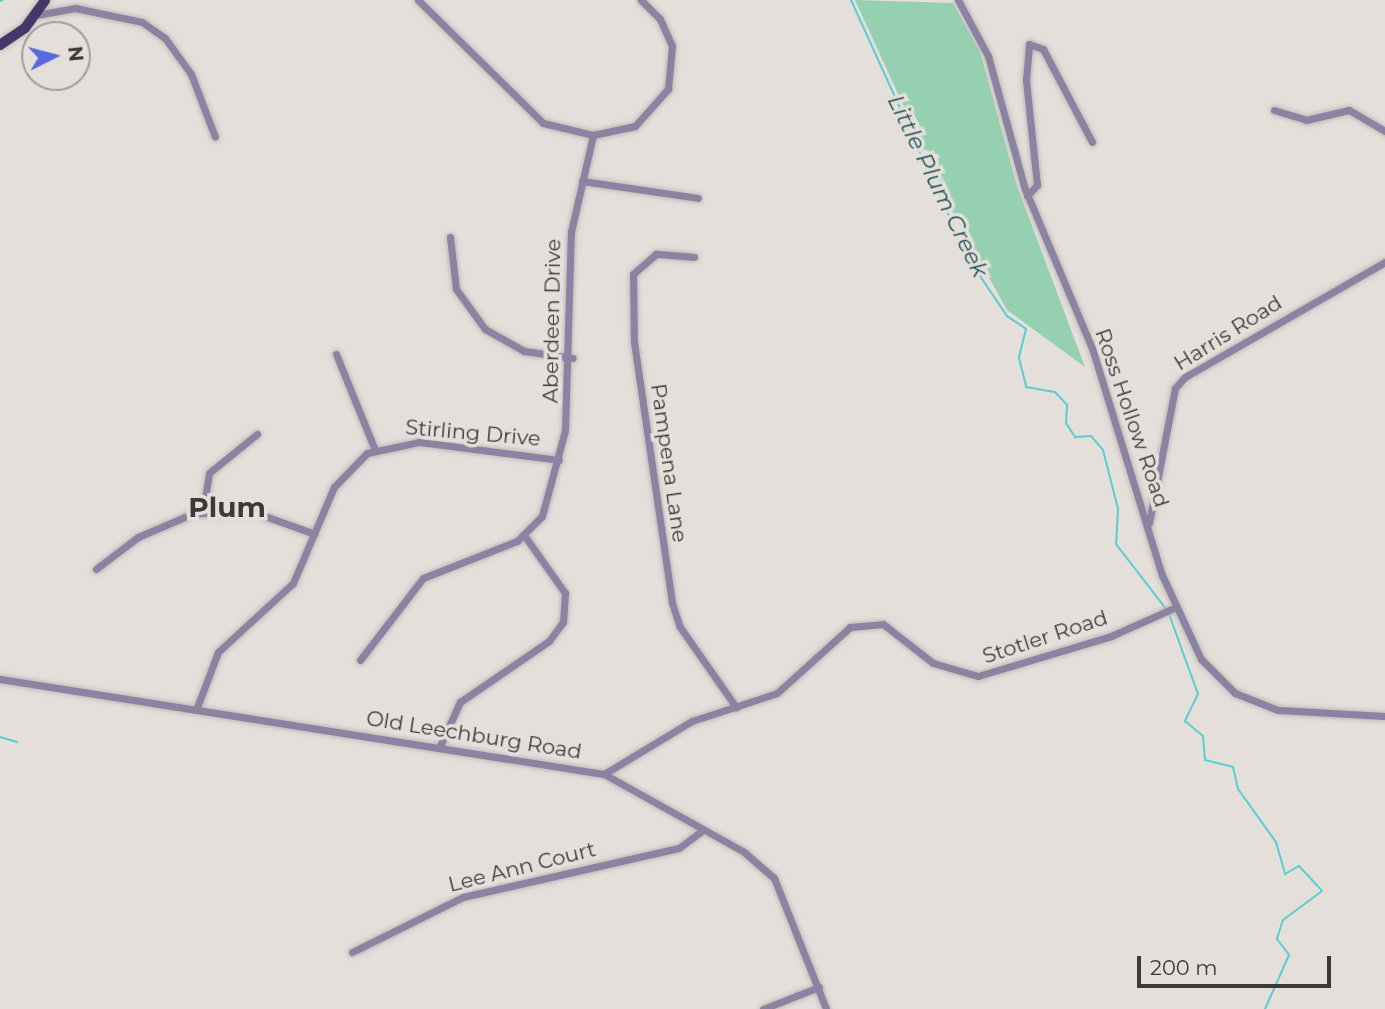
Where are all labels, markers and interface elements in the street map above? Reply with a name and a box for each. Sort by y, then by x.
north arrow [21,21,91,91]
text: N [63,45,88,63]
water label: Little Plum Creek [882,90,994,282]
street label: Aberdeen Drive [538,239,566,403]
street label: Harris Road [1169,290,1287,376]
street label: Ross Hollow Road [1090,325,1174,511]
street label: Pampena Lane [645,382,693,544]
street label: Stirling Drive [404,415,542,451]
district label: Plum [188,490,266,524]
street label: Stotler Road [979,605,1111,669]
street label: Old Leechburg Road [365,706,583,764]
street label: Lee Ann Court [446,837,598,897]
scale bar [1140,942,1334,986]
text: 200 m [1150,955,1217,980]

